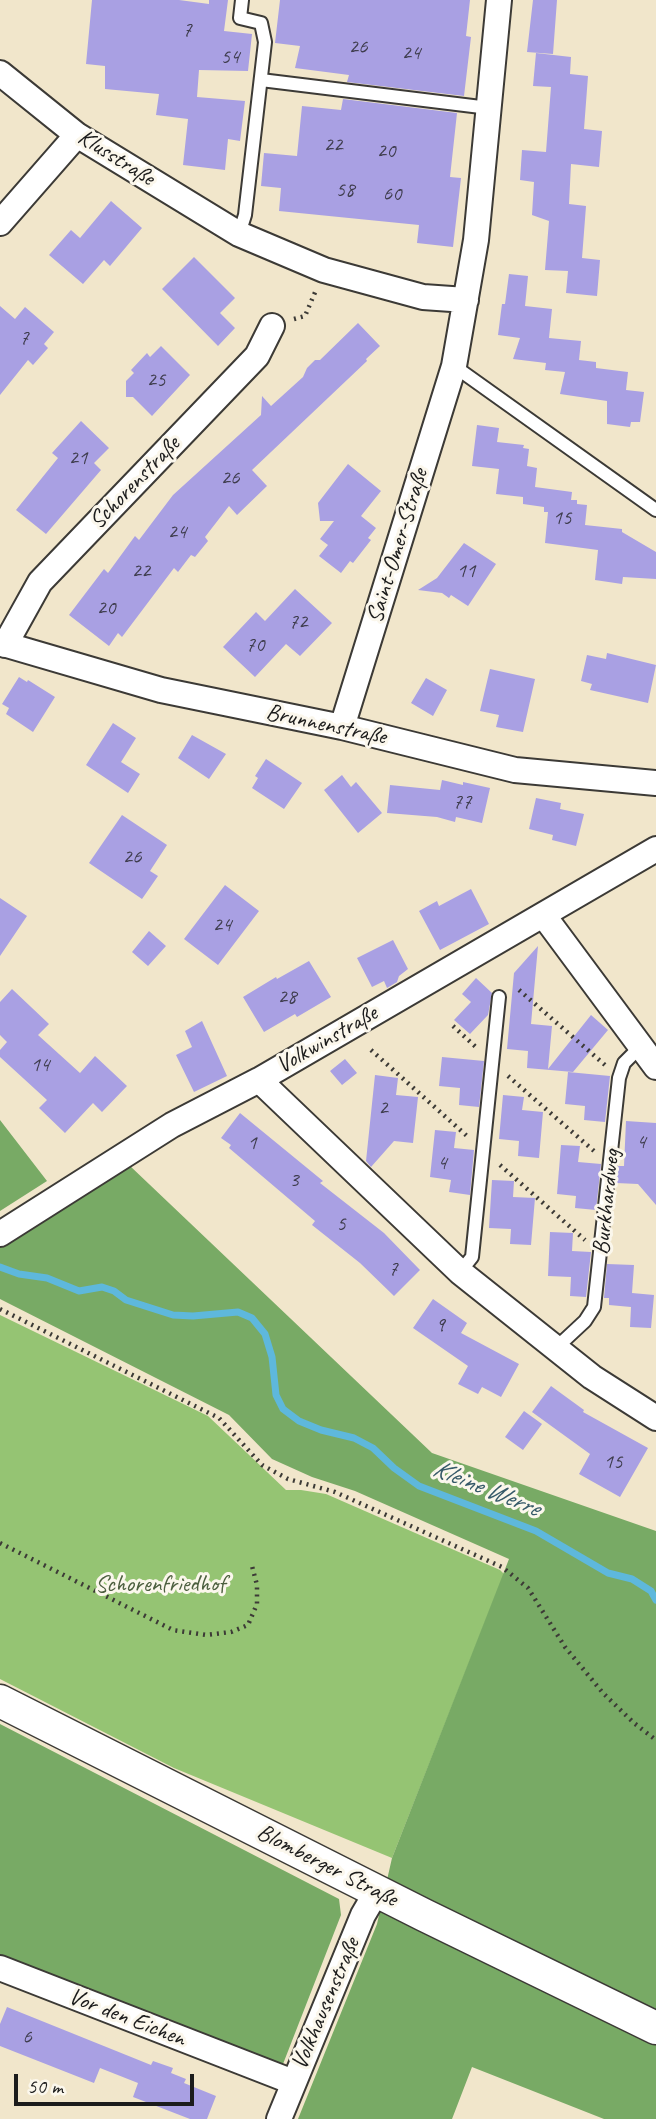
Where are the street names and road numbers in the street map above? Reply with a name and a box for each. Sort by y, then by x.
street label: Klusstraße [72,123,160,193]
street label: Schorenstraße [84,430,186,536]
street label: Saint-Omer-Straße [361,465,435,627]
street label: Brunnenstraße [263,698,389,752]
street label: Volkwinstraße [271,1000,383,1080]
street label: Burkhardweg [587,1148,627,1256]
street label: Blomberger Straße [252,1818,402,1914]
street label: Volkhausenstraße [285,1934,367,2074]
street label: Vor den Eichen [64,1983,190,2053]

